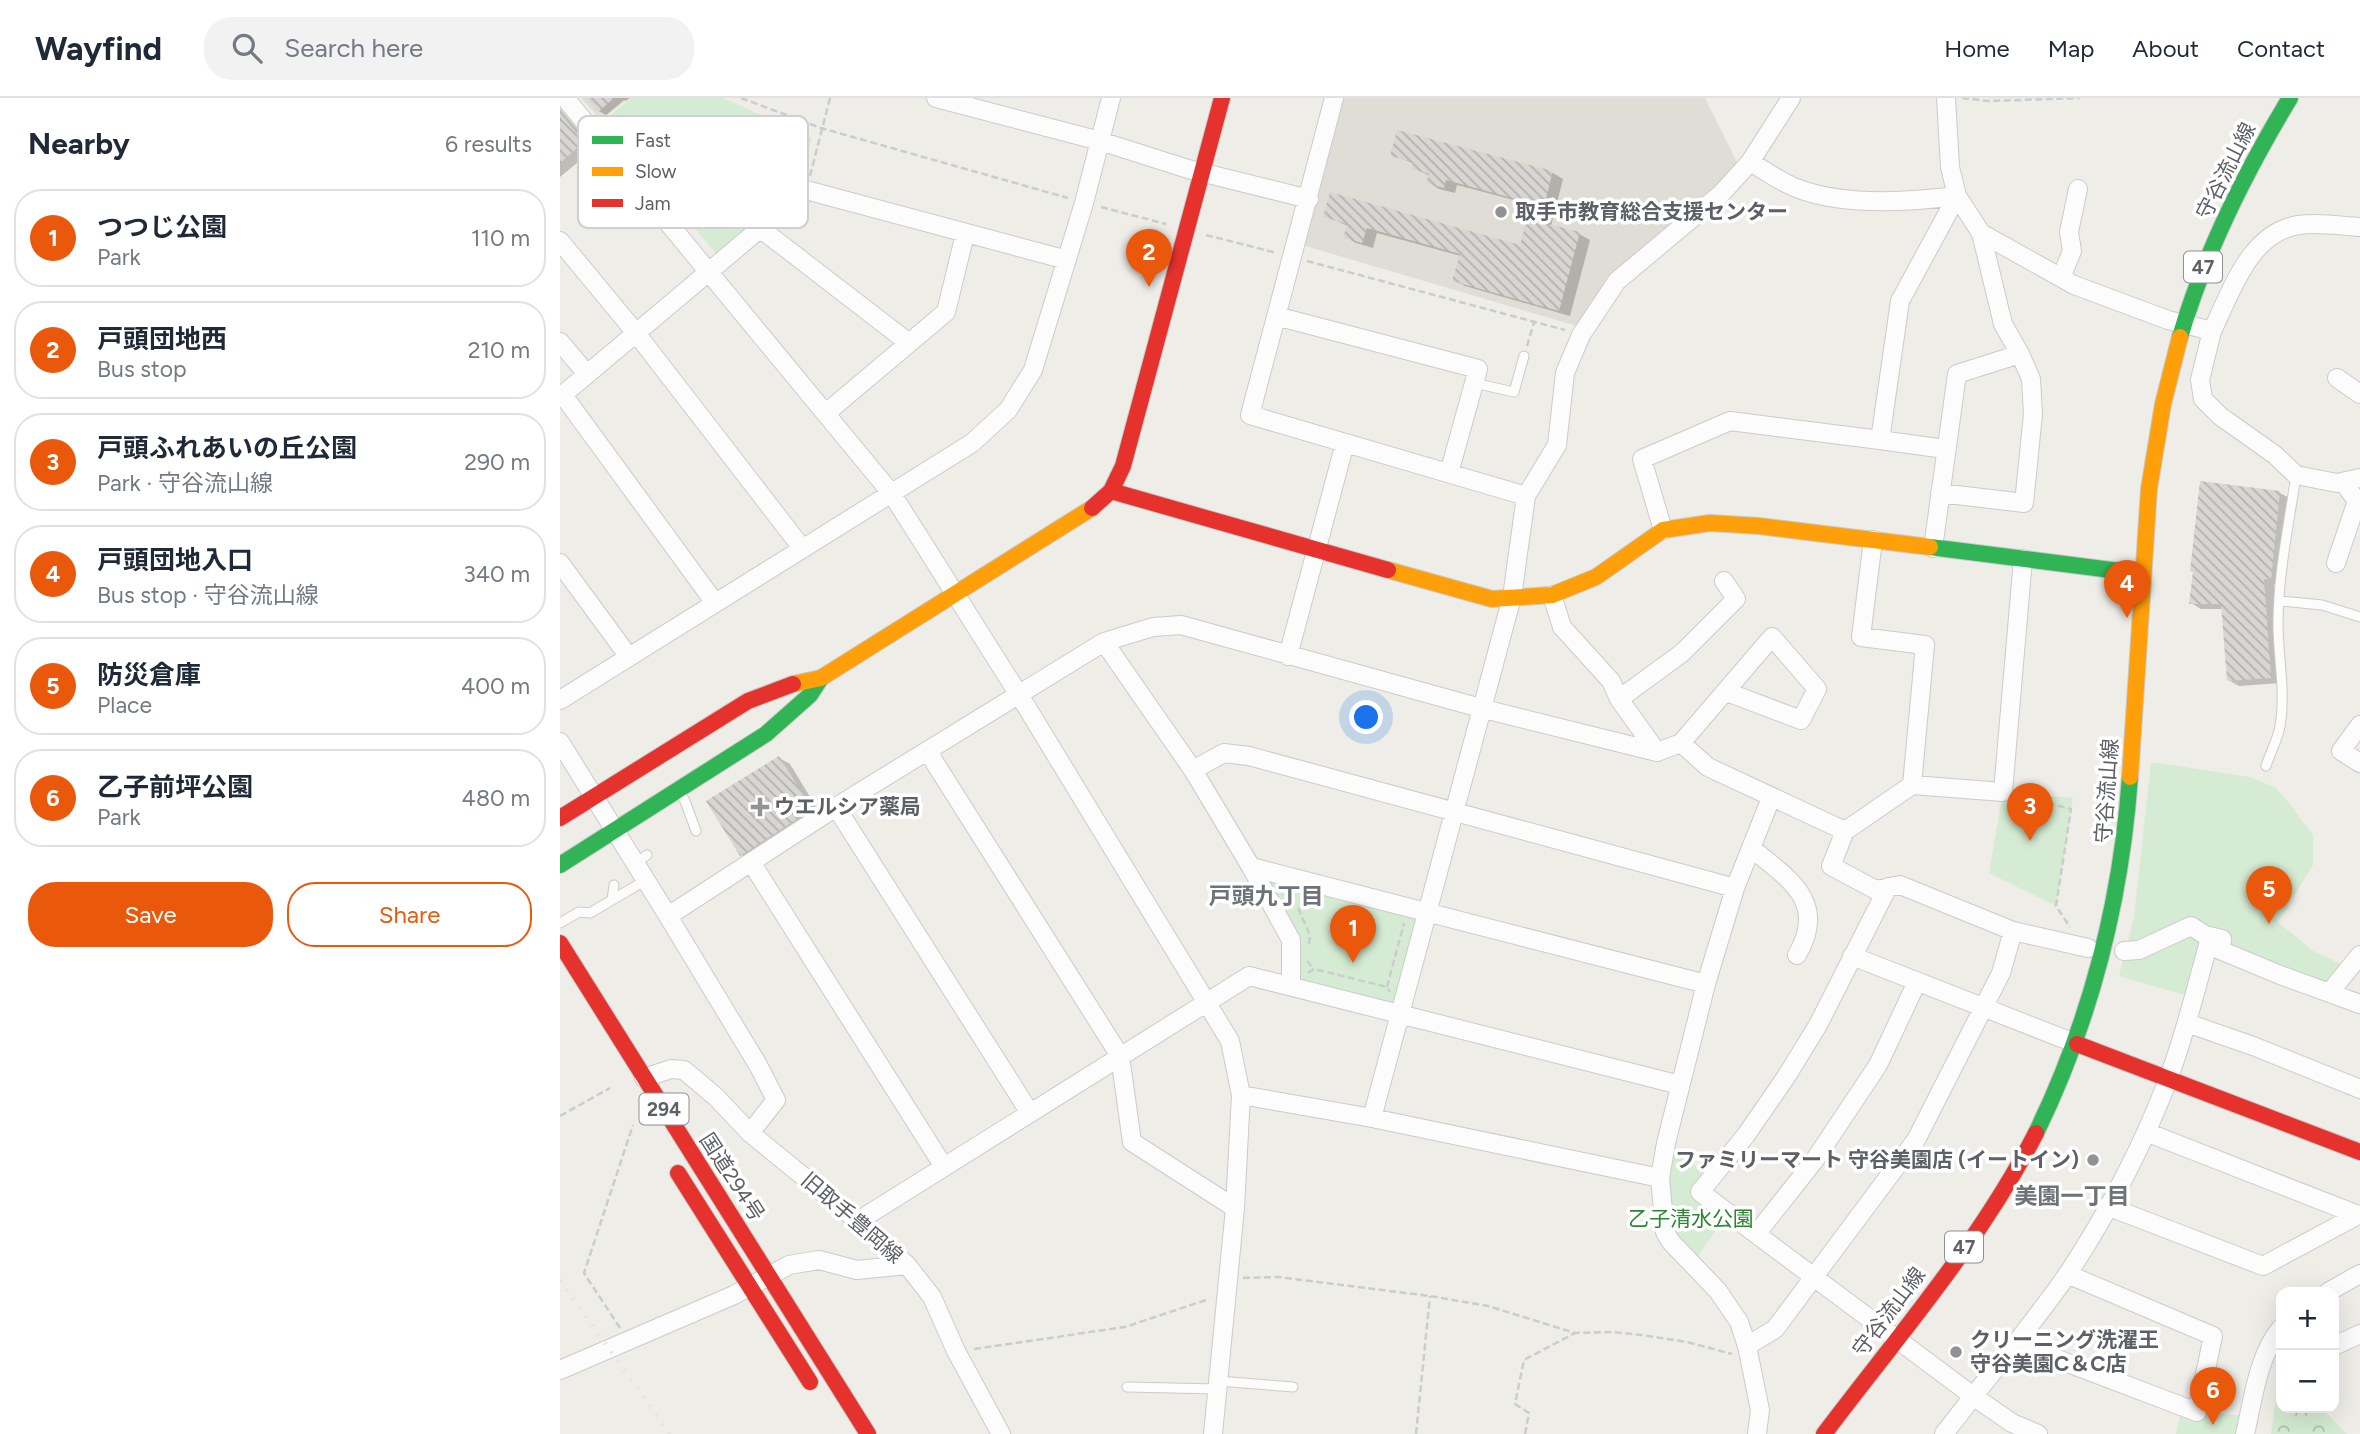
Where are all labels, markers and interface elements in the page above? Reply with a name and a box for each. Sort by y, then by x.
search box [204,17,694,80]
text: Wayfind [35,29,162,68]
icon: search [228,29,266,67]
text: Search here [284,32,423,64]
text: Home [1944,34,2010,63]
text: Map [2048,34,2094,63]
text: About [2132,34,2199,63]
text: Contact [2237,34,2325,63]
legend [578,116,808,228]
street label: 守谷流山線 [2191,118,2261,223]
text: Nearby [28,125,130,162]
text: Fast [635,129,671,152]
text: 6 results [445,130,532,158]
text: Slow [635,160,677,183]
text: Jam [635,192,671,215]
place label: 取手市教育総合支援センター [1515,199,1788,224]
marker: 取手市教育総合支援センター [1493,204,1509,220]
text: つつじ公園 [97,211,227,243]
text: 1 [48,224,58,252]
text: 110 m [471,224,530,252]
pin: 2 [1126,229,1172,287]
text: Park [97,243,141,271]
road number: 47 [2184,252,2222,282]
text: 戸頭団地西 [97,323,227,355]
text: 2 [46,336,60,364]
text: 210 m [468,336,530,364]
text: Bus stop [97,355,187,383]
text: 戸頭ふれあいの丘公園 [97,432,357,464]
text: 3 [47,448,59,476]
text: 290 m [464,448,530,476]
text: Park · 守谷流山線 [97,469,273,497]
text: 戸頭団地入口 [97,544,253,576]
text: 4 [46,560,60,588]
text: 340 m [463,560,530,588]
pin: 4 [2104,560,2150,618]
text: Bus stop · 守谷流山線 [97,581,319,609]
text: 防災倉庫 [97,659,201,691]
text: 5 [46,672,60,700]
text: 400 m [461,672,530,700]
text: Place [97,691,152,719]
your location [1349,700,1383,734]
street label: 守谷流山線 [2090,738,2123,844]
text: 乙子前坪公園 [97,771,253,803]
pin: 3 [2007,783,2053,841]
text: 6 [46,784,60,812]
text: 480 m [462,784,530,812]
place label: ウエルシア薬局 [774,794,921,819]
marker: ウエルシア薬局 [752,799,768,815]
text: Park [97,803,141,831]
pin: 5 [2246,866,2292,924]
button: Save [28,882,273,947]
button: Share [287,882,532,947]
district label: 戸頭九丁目 [1209,882,1324,910]
pin: 1 [1330,905,1376,963]
road number: 294 [640,1093,688,1124]
street label: 国道294号 [695,1128,770,1225]
place label: ファミリーマート 守谷美園店 (イートイン) [1675,1147,2079,1172]
marker: ファミリーマート 守谷美園店 (イートイン) [2085,1152,2101,1168]
street label: 旧取手豊岡線 [797,1167,908,1268]
district label: 美園一丁目 [2015,1182,2130,1210]
park label: 乙子清水公園 [1628,1206,1754,1231]
road number: 47 [1945,1232,1983,1262]
street label: 守谷流山線 [1847,1262,1930,1361]
map controls [2276,1287,2339,1413]
button: + [2276,1287,2339,1350]
place label: クリーニング洗濯王 守谷美園C＆C店 [1970,1327,2159,1376]
marker: クリーニング洗濯王 守谷美園C＆C店 [1948,1344,1964,1360]
button: − [2276,1350,2339,1413]
pin: 6 [2190,1367,2236,1425]

